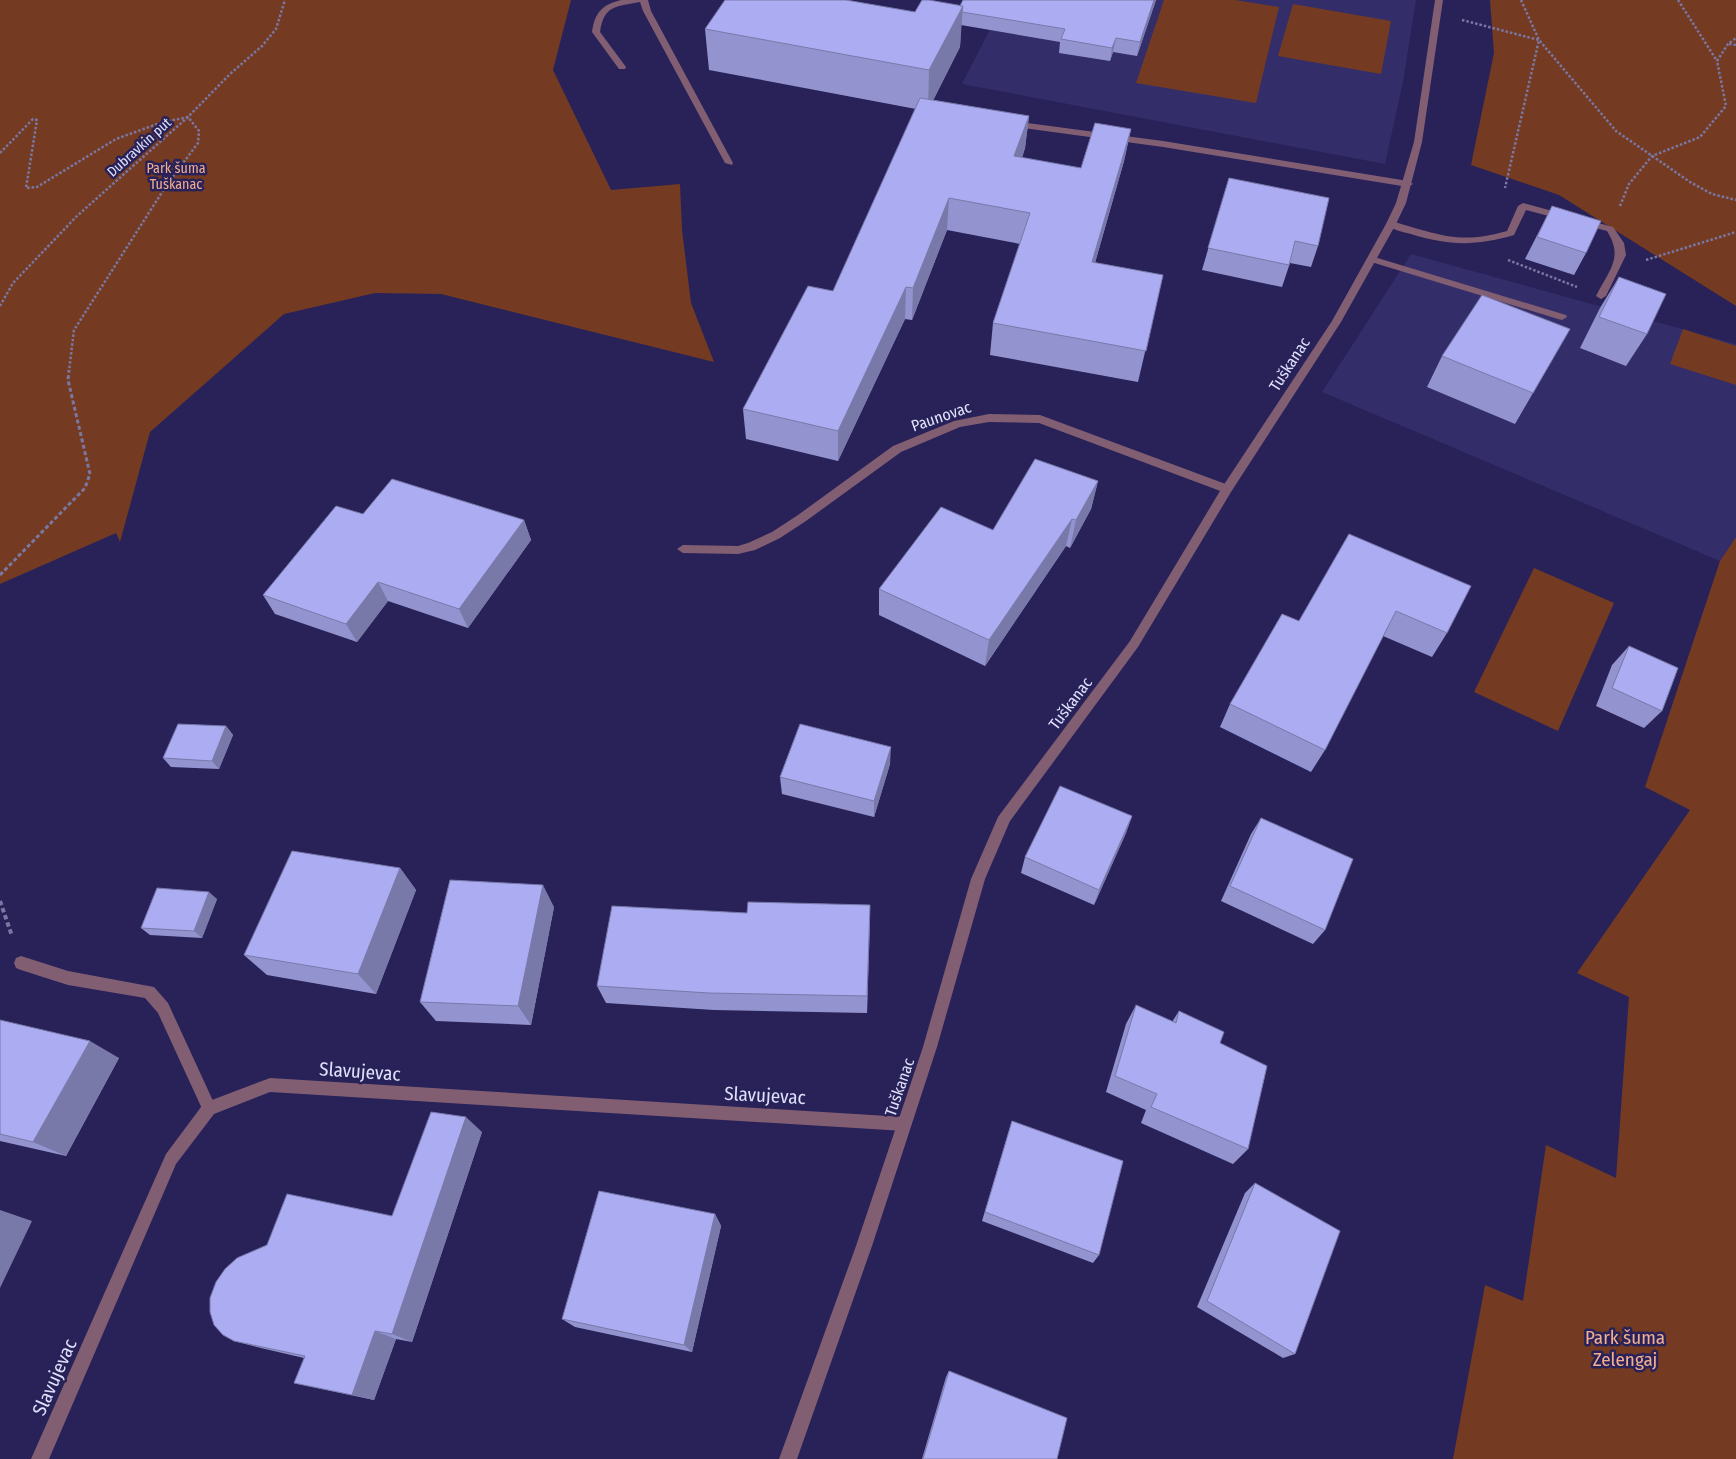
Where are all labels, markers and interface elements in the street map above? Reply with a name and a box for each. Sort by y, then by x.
street label: Dubravkin put [104,114,175,181]
park label: Park šuma Tuškanac [146,160,206,193]
street label: Tuškanac [1265,334,1314,395]
street label: Paunovac [909,397,974,436]
street label: Tuškanac [1045,673,1096,733]
street label: Tuškanac [881,1055,918,1119]
street label: Slavujevac [319,1057,401,1086]
street label: Slavujevac [724,1082,806,1109]
park label: Park šuma Zelengaj [1585,1326,1665,1371]
street label: Slavujevac [27,1335,82,1419]

